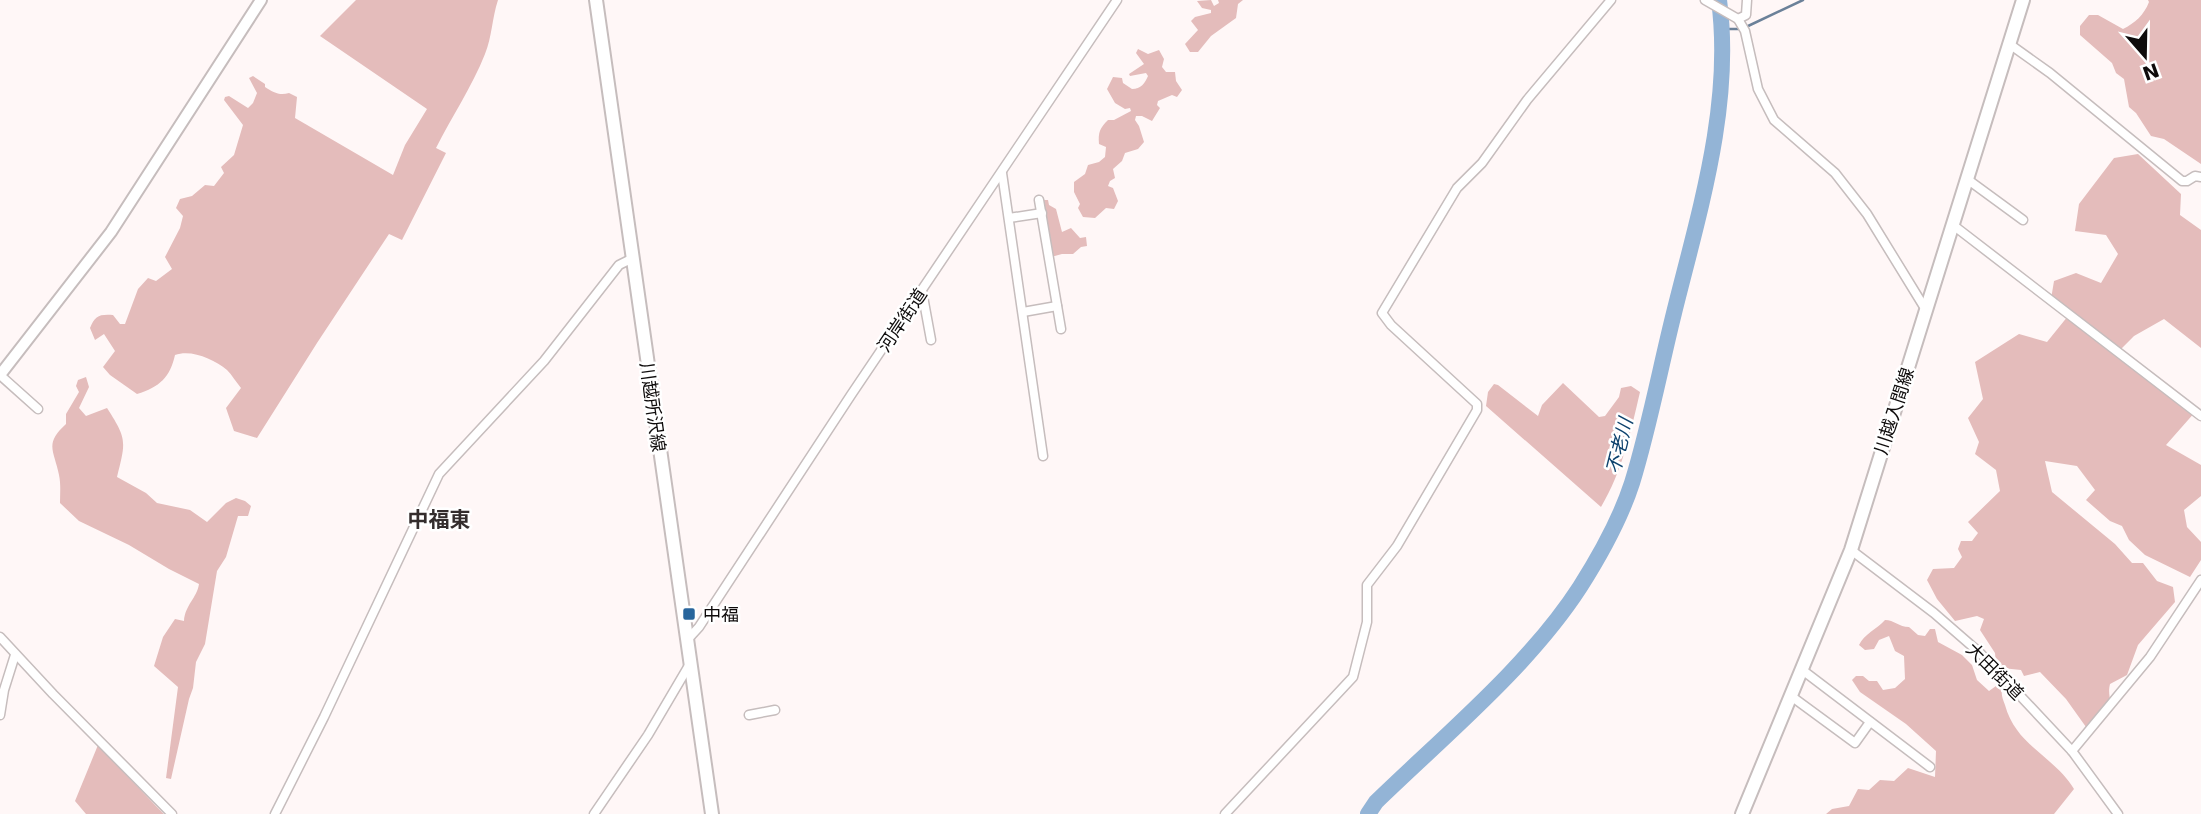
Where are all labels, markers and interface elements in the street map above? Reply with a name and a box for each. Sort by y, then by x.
north arrow [2110,21,2180,91]
text: N [2140,59,2162,85]
street label: 河岸街道 [873,284,931,356]
street label: 川越所沢線 [636,361,670,453]
street label: 川越入間線 [1870,365,1918,457]
water label: 不老川 [1601,414,1637,476]
district label: 中福東 [408,508,471,532]
place label: 中福 [703,604,739,625]
marker: 中福 [681,606,697,622]
street label: 大田街道 [1962,638,2028,704]

